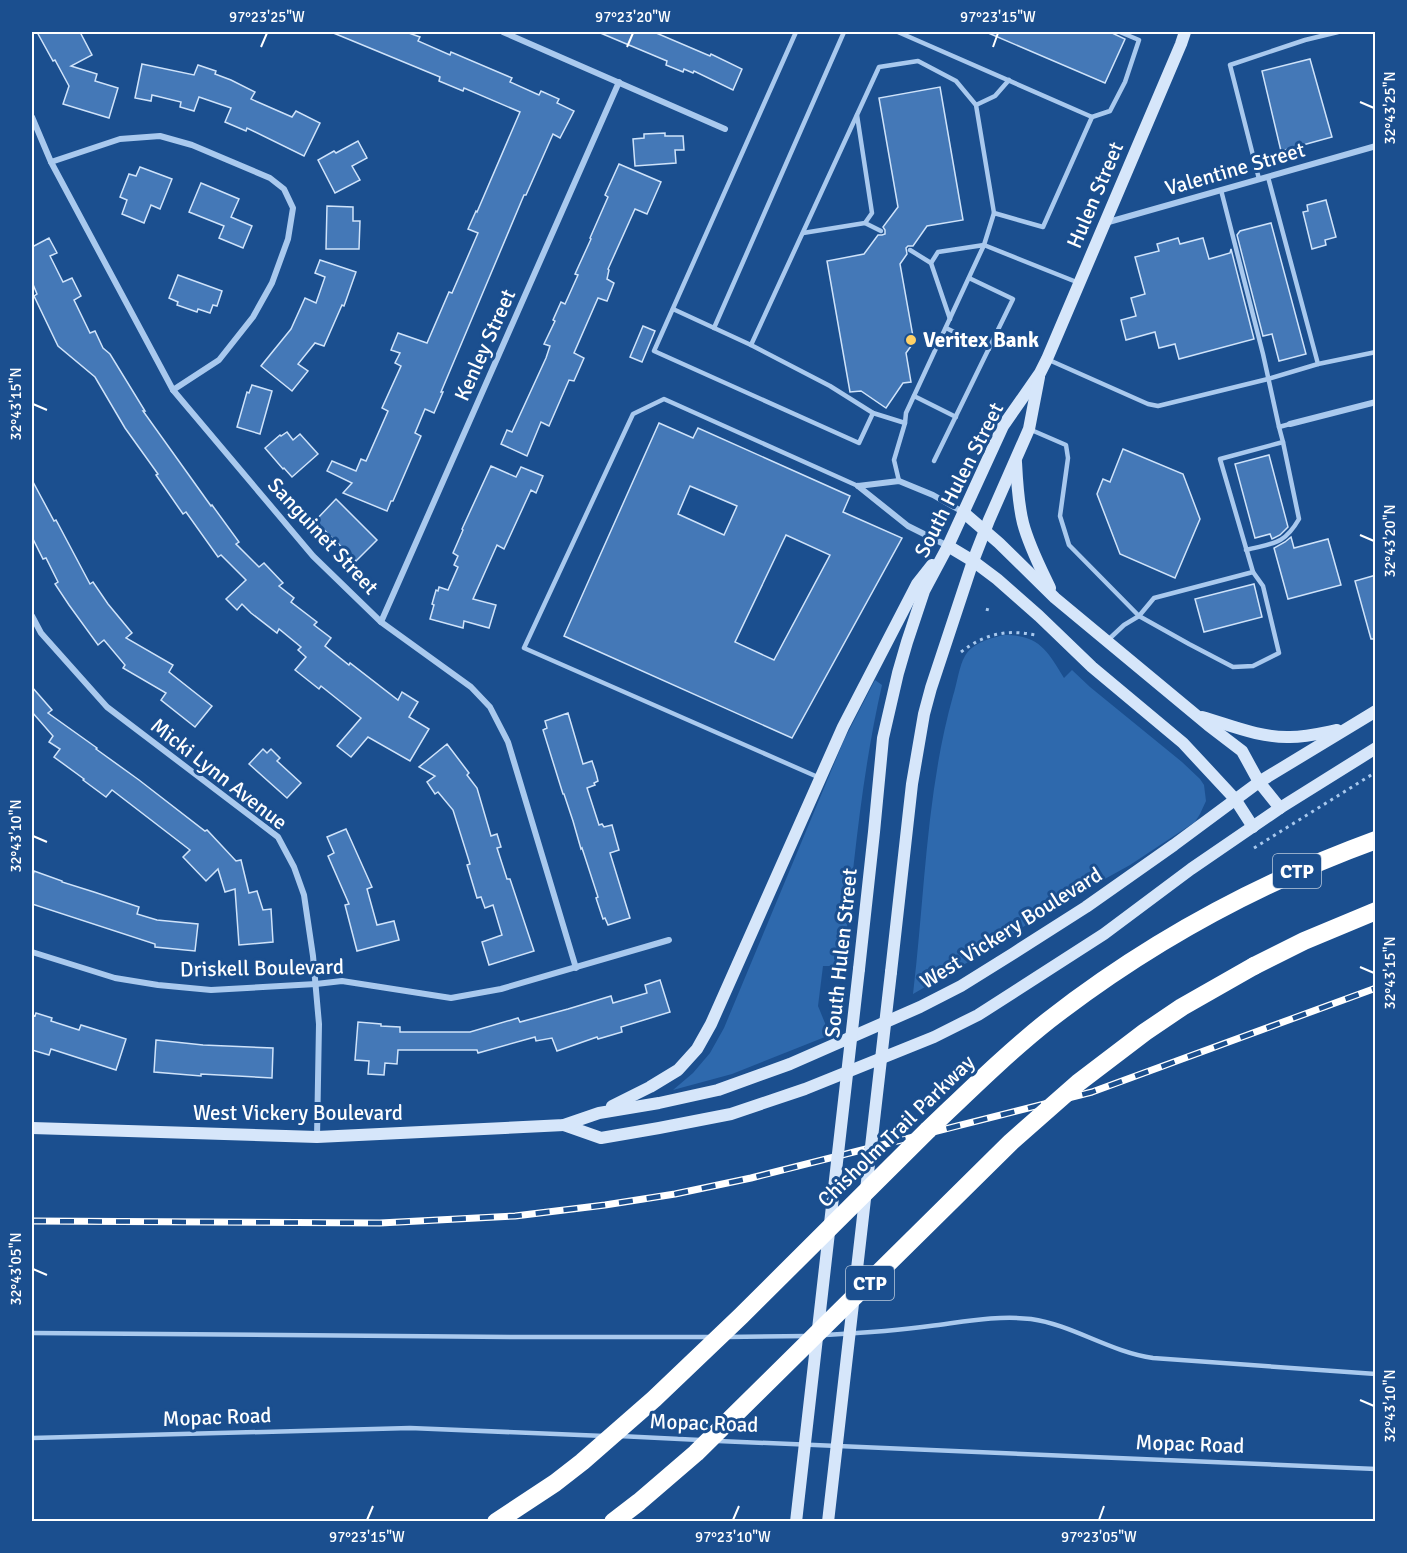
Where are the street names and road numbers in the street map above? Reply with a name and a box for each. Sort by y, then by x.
street label: Valentine Street [1162,137,1308,201]
street label: Hulen Street [1061,138,1129,252]
street label: Kenley Street [449,285,521,405]
street label: South Hulen Street [909,398,1009,562]
street label: Sanguinet Street [262,472,384,600]
street label: Micki Lynn Avenue [145,713,293,835]
road number: CTP [1273,854,1321,888]
street label: West Vickery Boulevard [915,861,1107,995]
street label: South Hulen Street [819,867,863,1039]
street label: Driskell Boulevard [180,954,344,982]
street label: Chisholm Trail Parkway [812,1049,980,1213]
street label: West Vickery Boulevard [193,1100,403,1126]
road number: CTP [846,1266,894,1300]
street label: Mopac Road [162,1402,272,1432]
street label: Mopac Road [649,1408,759,1438]
street label: Mopac Road [1135,1429,1245,1459]

